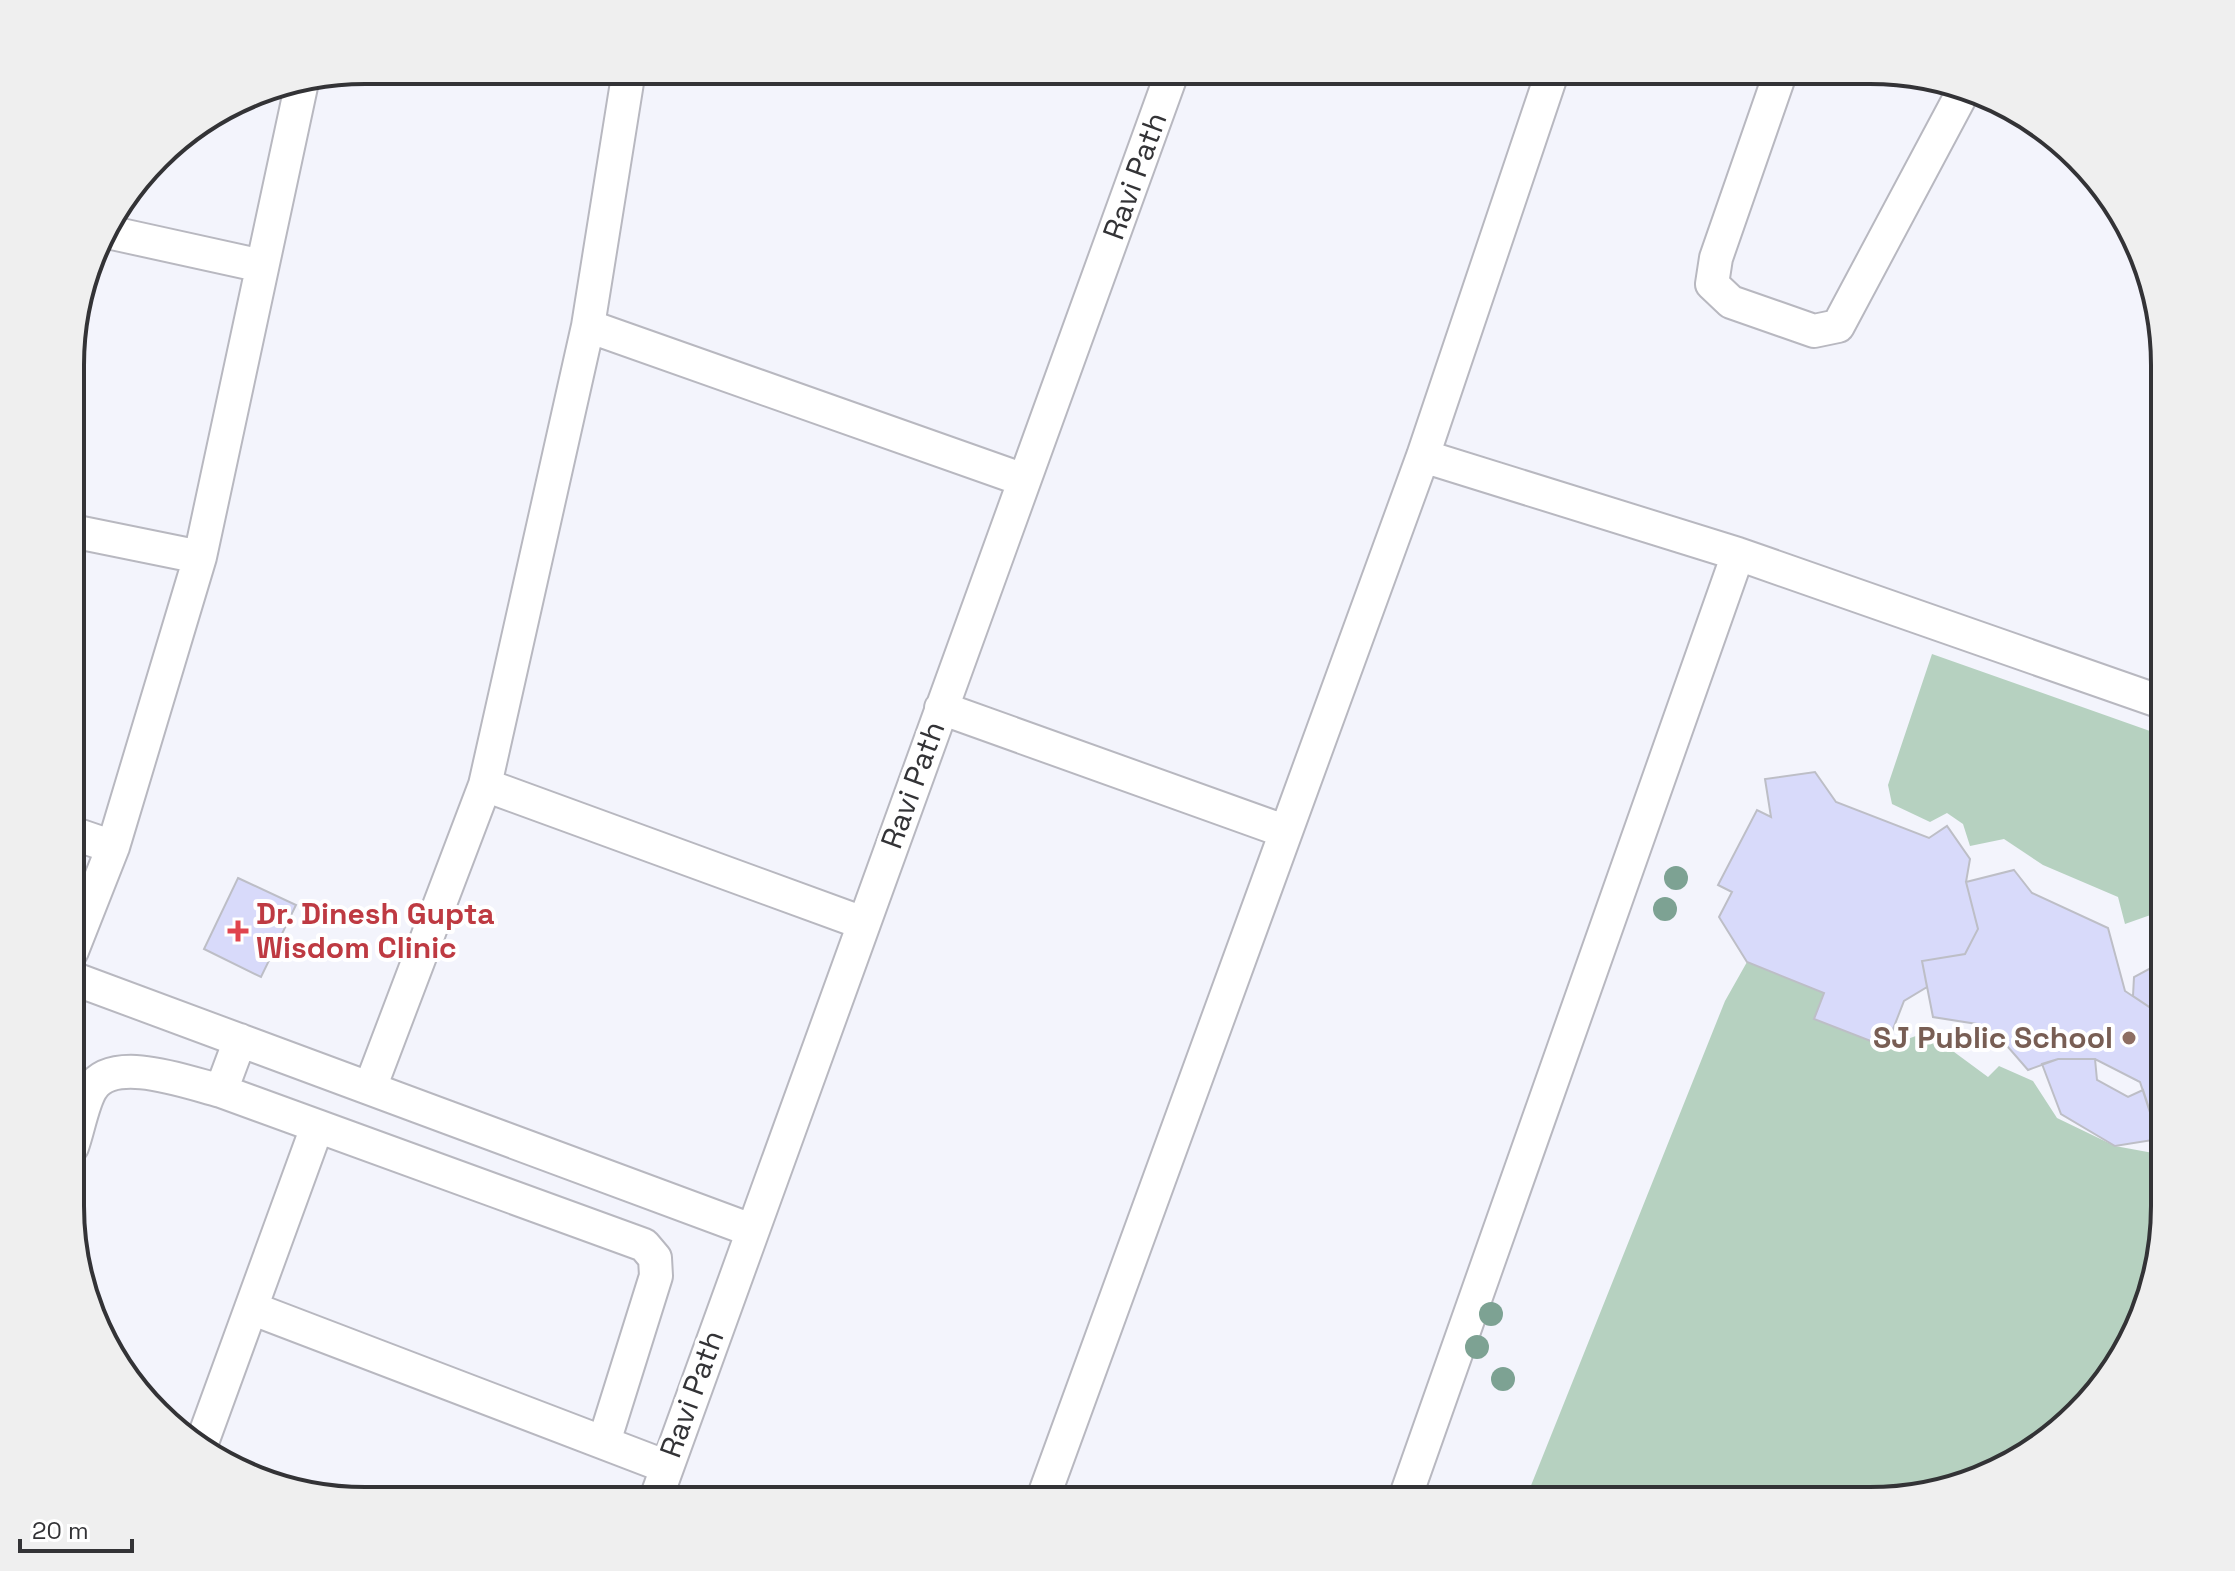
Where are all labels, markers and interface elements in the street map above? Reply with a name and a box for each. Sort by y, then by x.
street label: Ravi Path [1093,107,1176,245]
street label: Ravi Path [871,716,954,854]
place label: Dr. Dinesh Gupta Wisdom Clinic [256,894,495,967]
marker: Dr. Dinesh Gupta Wisdom Clinic [227,920,249,942]
place label: SJ Public School [1873,1018,2113,1057]
marker: SJ Public School [2120,1029,2138,1047]
street label: Ravi Path [650,1325,733,1463]
scale bar [20,1503,132,1553]
text: 20 m [32,1515,89,1546]

